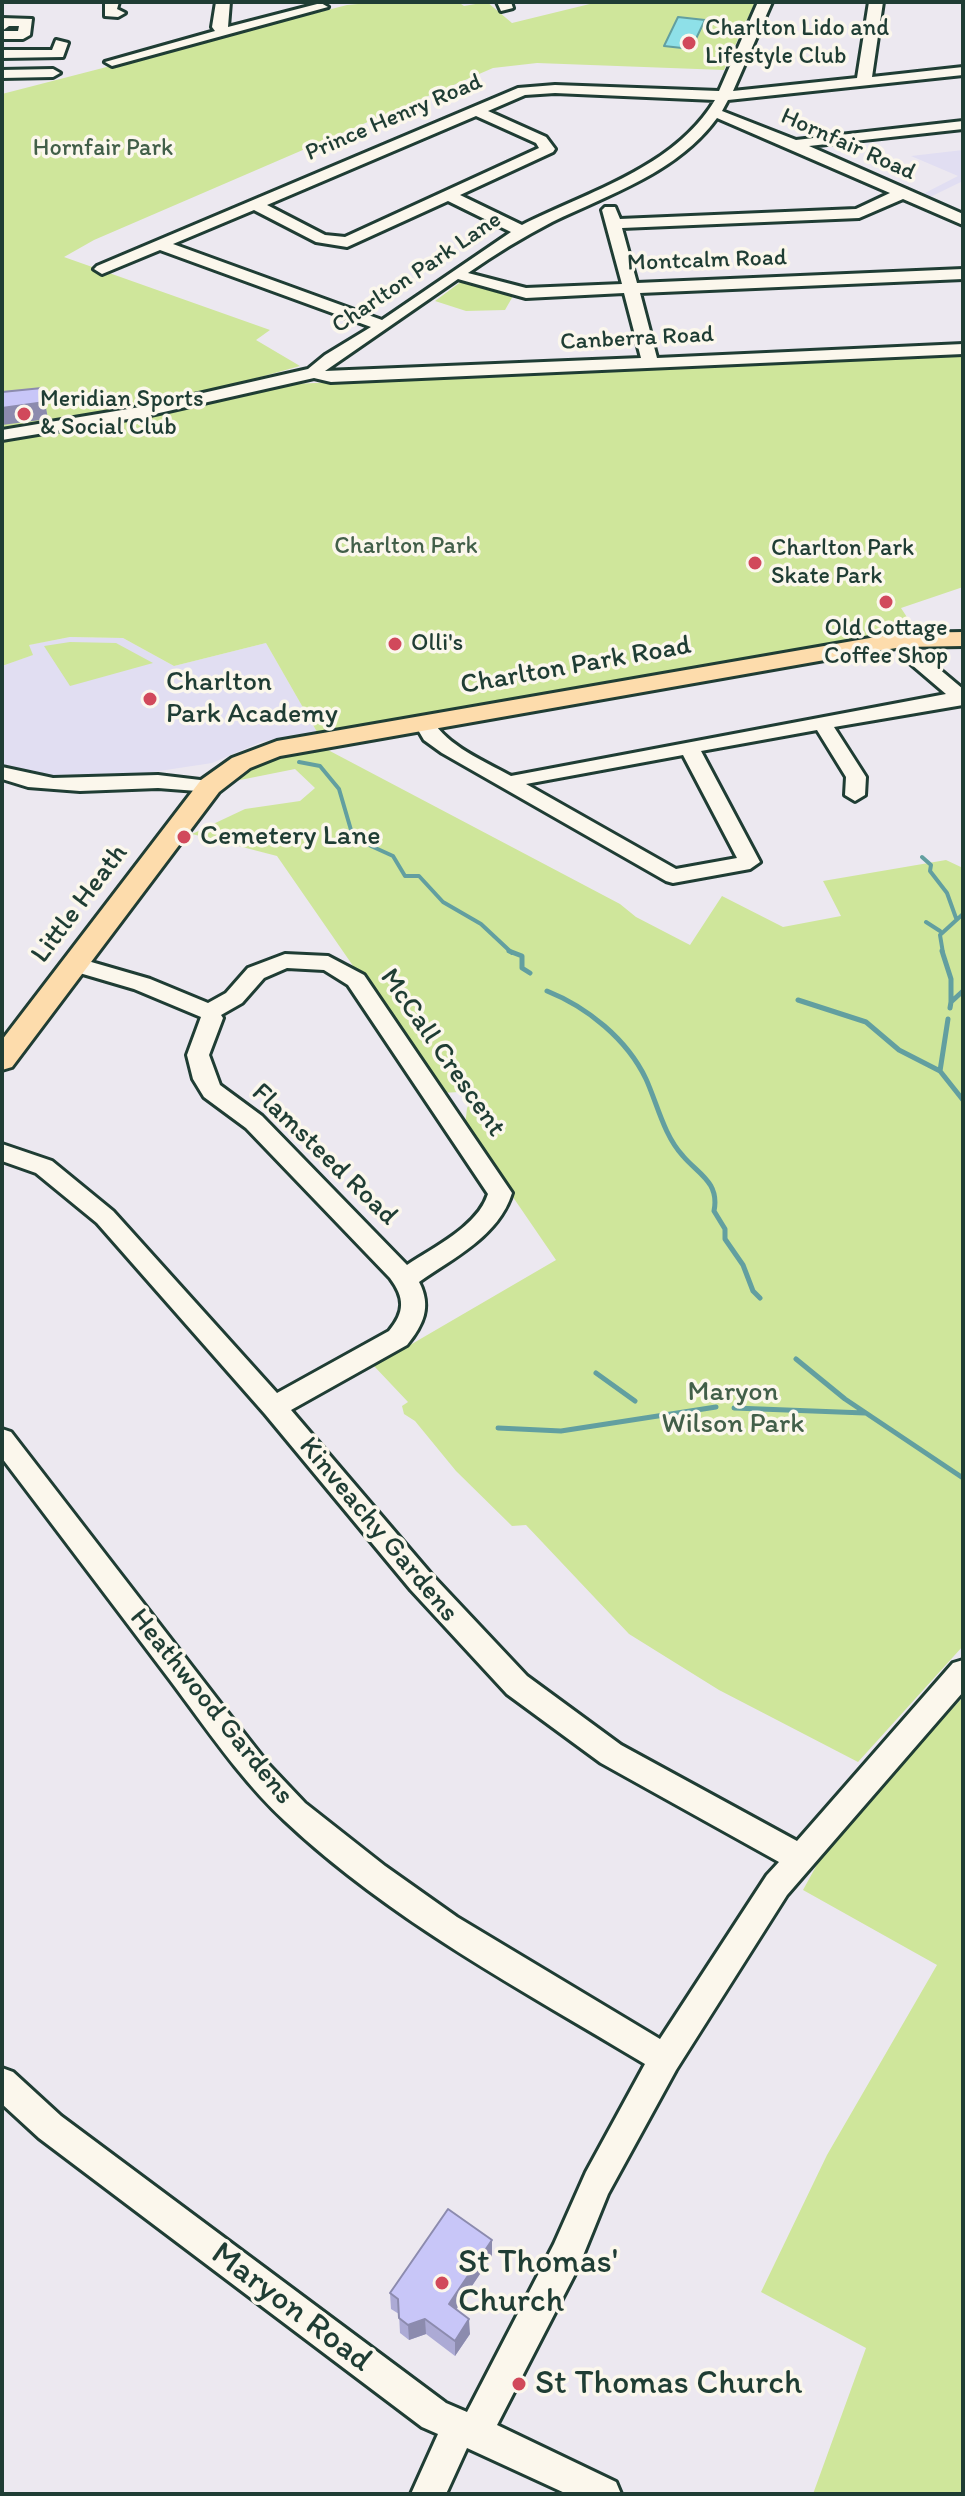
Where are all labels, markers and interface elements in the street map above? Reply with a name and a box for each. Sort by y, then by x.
place label: Charlton Lido and Lifestyle Club [705,15,889,71]
marker: Charlton Lido and Lifestyle Club [680,34,698,52]
street label: Prince Henry Road [301,68,487,168]
street label: Hornfair Road [776,102,920,188]
park label: Hornfair Park [33,135,173,163]
street label: Charlton Park Lane [327,206,507,340]
street label: Montcalm Road [627,244,787,278]
street label: Canberra Road [559,321,715,357]
place label: Meridian Sports & Social Club [40,386,204,442]
marker: Meridian Sports & Social Club [15,405,33,423]
park label: Charlton Park [334,533,478,561]
place label: Charlton Park Skate Park [771,535,914,591]
marker: Charlton Park Skate Park [746,554,764,572]
marker: Old Cottage Coffee Shop [877,593,895,611]
place label: Old Cottage Coffee Shop [824,615,948,671]
street label: Charlton Park Road [458,629,694,703]
place label: Olli's [411,630,463,658]
marker: Olli's [386,635,404,653]
place label: Charlton Park Academy [166,666,338,732]
marker: Charlton Park Academy [141,690,159,708]
place label: Cemetery Lane [200,820,381,854]
marker: Cemetery Lane [175,828,193,846]
street label: Little Heath [24,838,136,970]
street label: McCall Crescent [372,963,512,1143]
street label: Flamsteed Road [244,1077,404,1233]
park label: Maryon Wilson Park [662,1376,804,1442]
street label: Kinveachy Gardens [291,1431,465,1629]
street label: Heathwood Gardens [122,1602,300,1812]
street label: Maryon Road [202,2234,380,2382]
place label: St Thomas' Church [458,2243,618,2322]
marker: St Thomas' Church [433,2274,451,2292]
place label: St Thomas Church [535,2364,802,2404]
marker: St Thomas Church [510,2375,528,2393]

